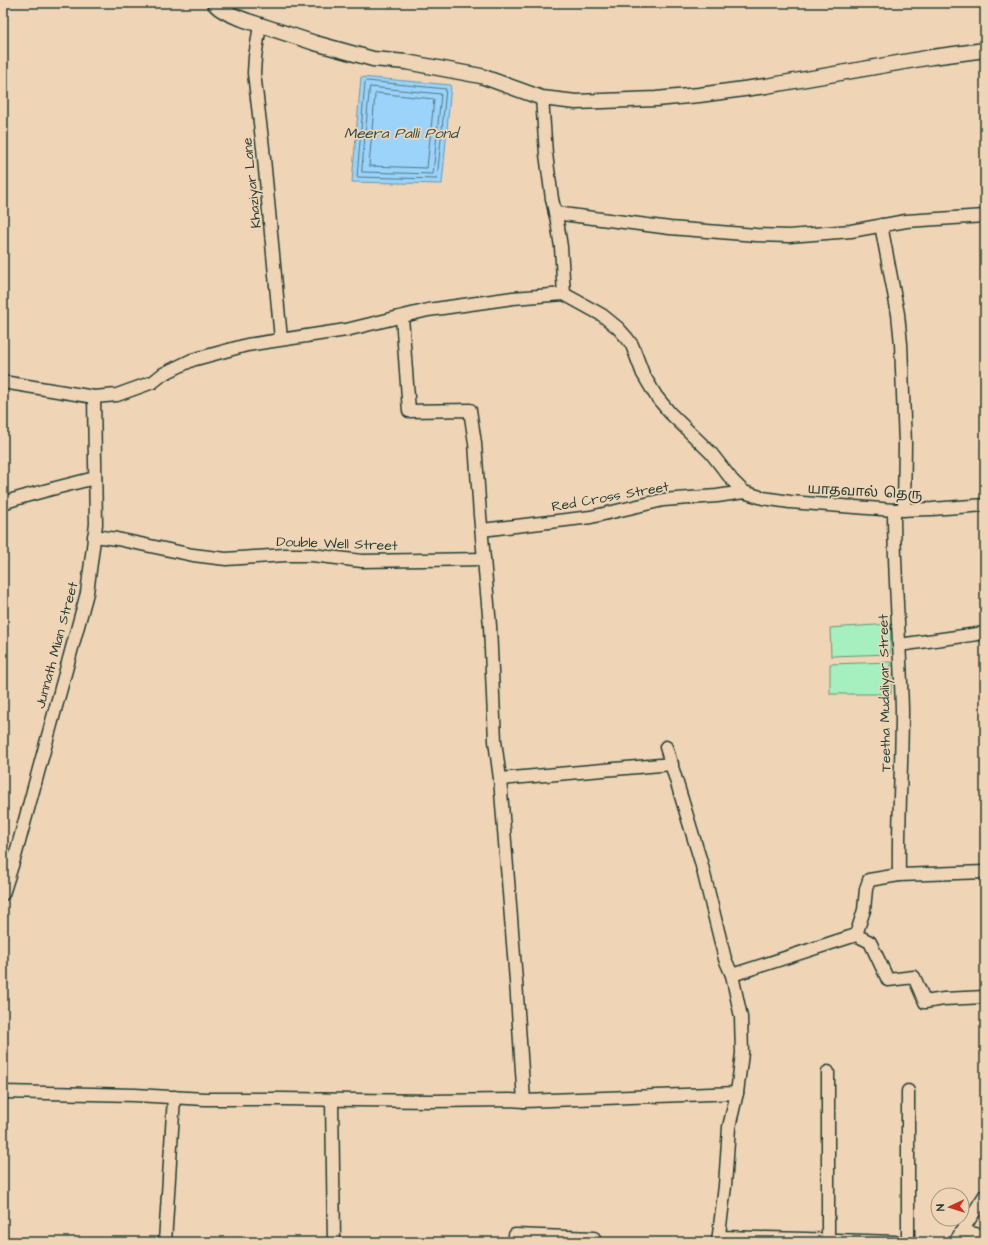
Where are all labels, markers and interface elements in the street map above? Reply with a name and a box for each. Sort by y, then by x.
water label: Meera Palli Pond [344,123,461,144]
street label: Khaziyar Lane [237,136,267,229]
street label: Red Cross Street [550,477,671,517]
street label: யாதவால் தெரு [807,479,923,505]
street label: Double Well Street [276,532,398,556]
street label: Junnath Mian Street [30,579,84,711]
street label: Teetha Mudaliyar Street [874,614,896,772]
north arrow [930,1187,970,1227]
text: N [933,1204,948,1212]

